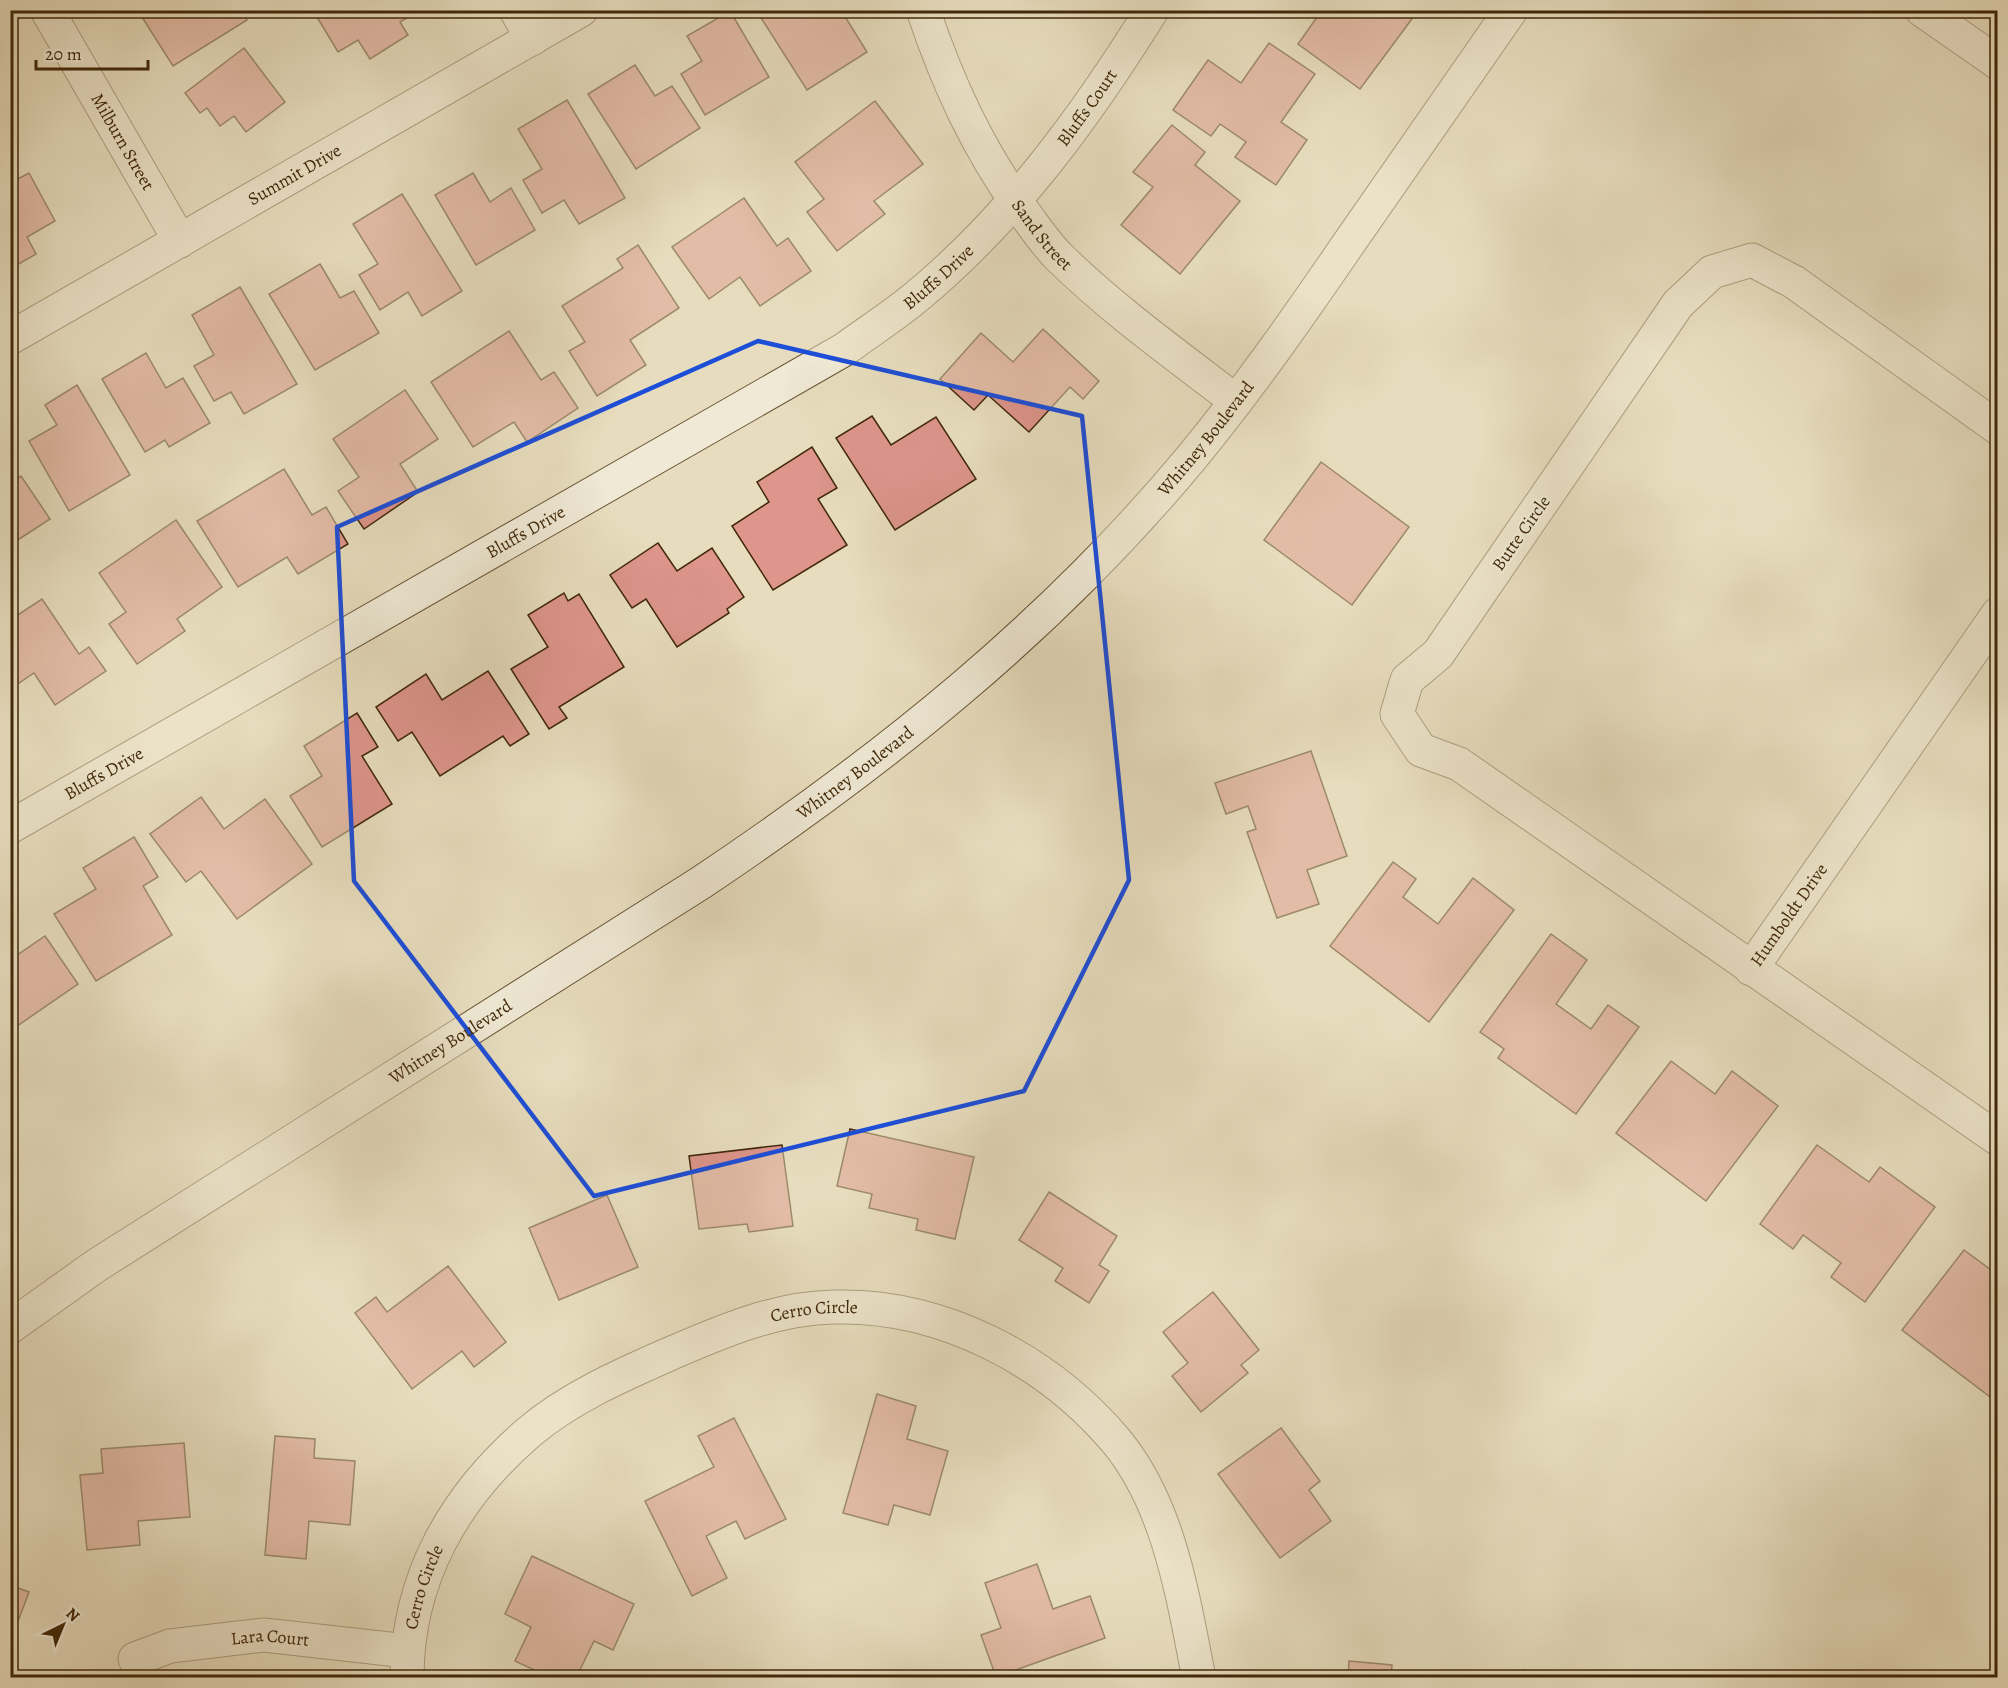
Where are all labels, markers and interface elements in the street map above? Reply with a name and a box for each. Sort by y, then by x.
scale bar [36,33,148,71]
text: 20 m [45,42,82,66]
street label: Bluffs Court [1051,64,1123,151]
street label: Milburn Street [85,89,160,195]
street label: Summit Drive [243,138,346,211]
street label: Sand Street [1006,194,1078,276]
street label: Bluffs Drive [898,239,979,315]
street label: Whitney Boulevard [1152,376,1260,502]
street label: Butte Circle [1486,491,1556,575]
street label: Bluffs Drive [482,500,569,564]
street label: Whitney Boulevard [791,720,919,825]
street label: Bluffs Drive [60,741,148,806]
street label: Humboldt Drive [1744,859,1833,971]
street label: Whitney Boulevard [383,993,517,1090]
street label: Cerro Circle [768,1295,858,1328]
street label: Cerro Circle [399,1541,449,1631]
north arrow [33,1595,93,1655]
text: N [61,1603,85,1627]
street label: Lara Court [229,1623,310,1652]

